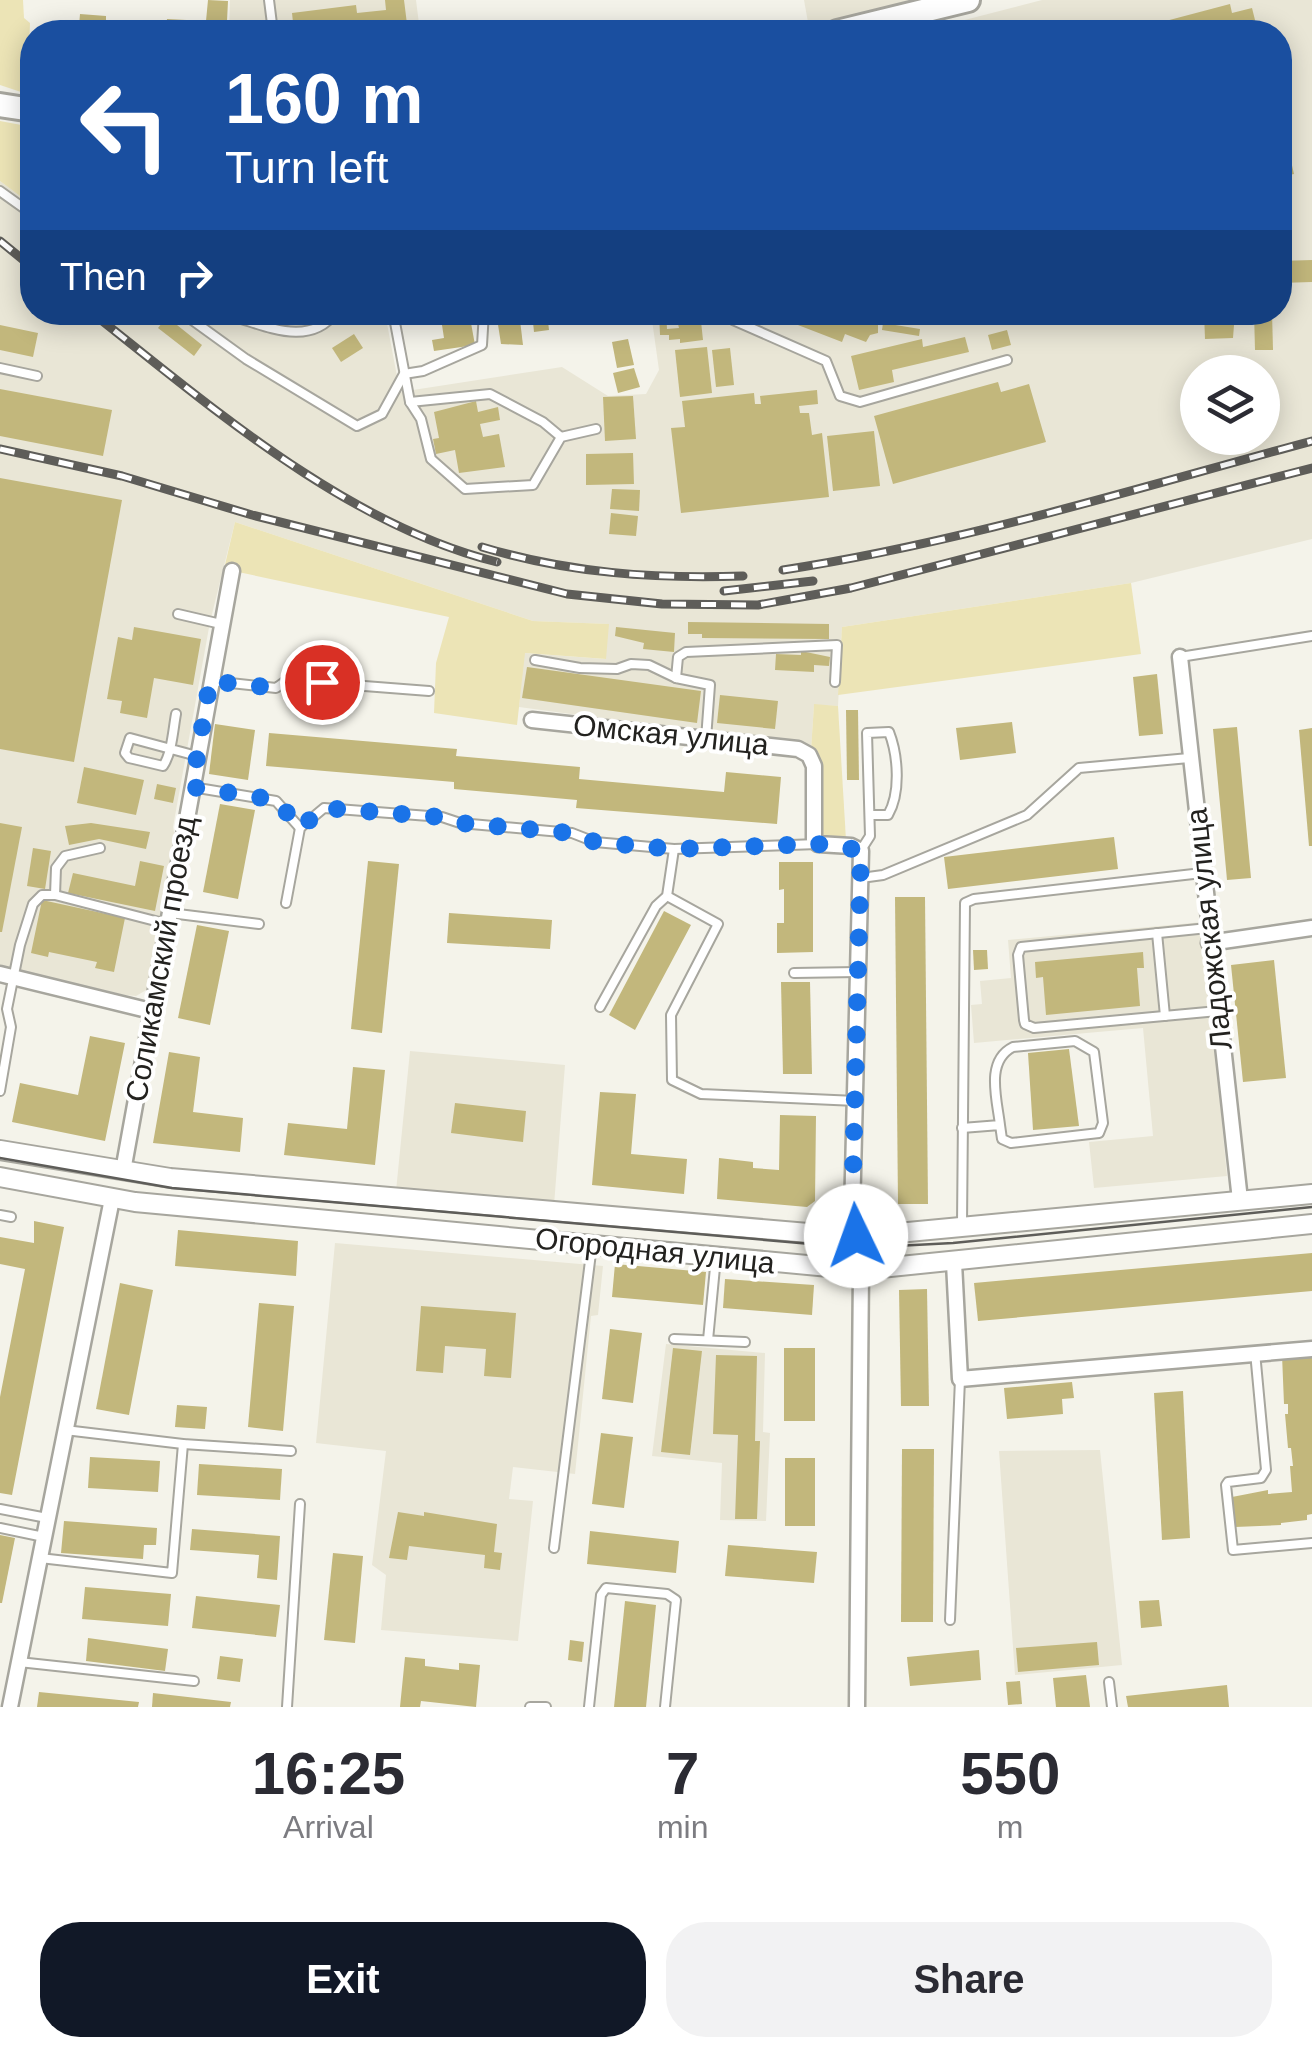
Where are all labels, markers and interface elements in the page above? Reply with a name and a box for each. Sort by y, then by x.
icon: left [60,60,190,190]
text: 160 m [225,60,423,138]
text: Turn left [225,142,388,193]
icon: right [167,250,222,305]
text: Then [60,256,147,298]
map controls [1180,355,1280,455]
button: layers [1180,355,1280,455]
pin [280,640,365,725]
icon: arrive [295,655,350,710]
street label: Омская улица [572,708,771,761]
street label: Ладожская улица [1179,806,1238,1052]
street label: Соликамский проезд [119,814,202,1104]
position arrow [804,1184,908,1288]
street label: Огородная улица [534,1222,777,1280]
text: 16:25 [252,1740,405,1807]
text: 7 [666,1740,699,1807]
text: 550 [960,1740,1060,1807]
text: Arrival [283,1809,374,1845]
text: min [657,1809,708,1845]
text: m [997,1809,1024,1845]
button: Exit [40,1922,646,2037]
button: Share [666,1922,1272,2037]

